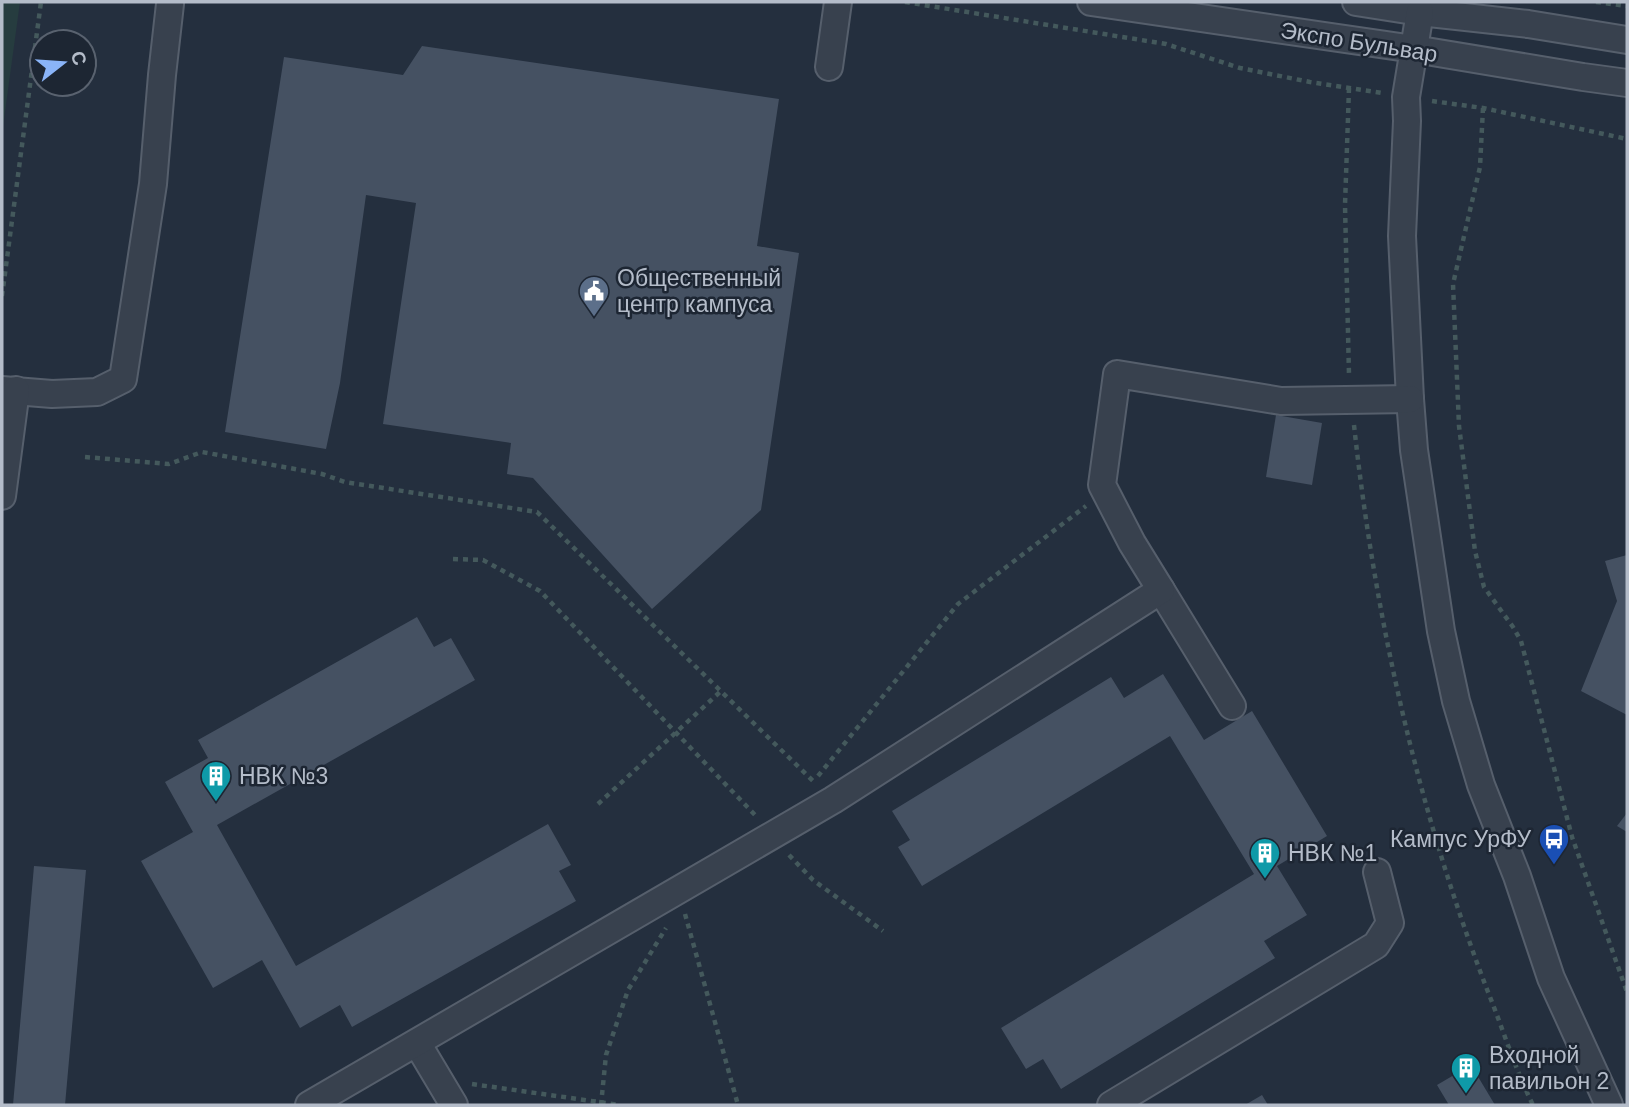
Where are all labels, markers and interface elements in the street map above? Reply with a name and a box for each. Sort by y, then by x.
street label: Экспо Бульвар [1279,17,1439,67]
north arrow [28,28,98,98]
text: С [67,49,91,68]
place label: Общественный центр кампуса [617,265,781,317]
public building icon: Общественный центр кампуса [577,274,611,318]
building icon: НВК №3 [199,759,233,803]
place label: НВК №3 [239,763,328,789]
bus stop icon: Кампус УрФУ [1537,822,1571,866]
place label: Кампус УрФУ [1390,826,1531,852]
building icon: НВК №1 [1248,836,1282,880]
place label: НВК №1 [1288,840,1377,866]
place label: Входной павильон 2 [1489,1042,1609,1094]
building icon: Входной павильон 2 [1449,1051,1483,1095]

